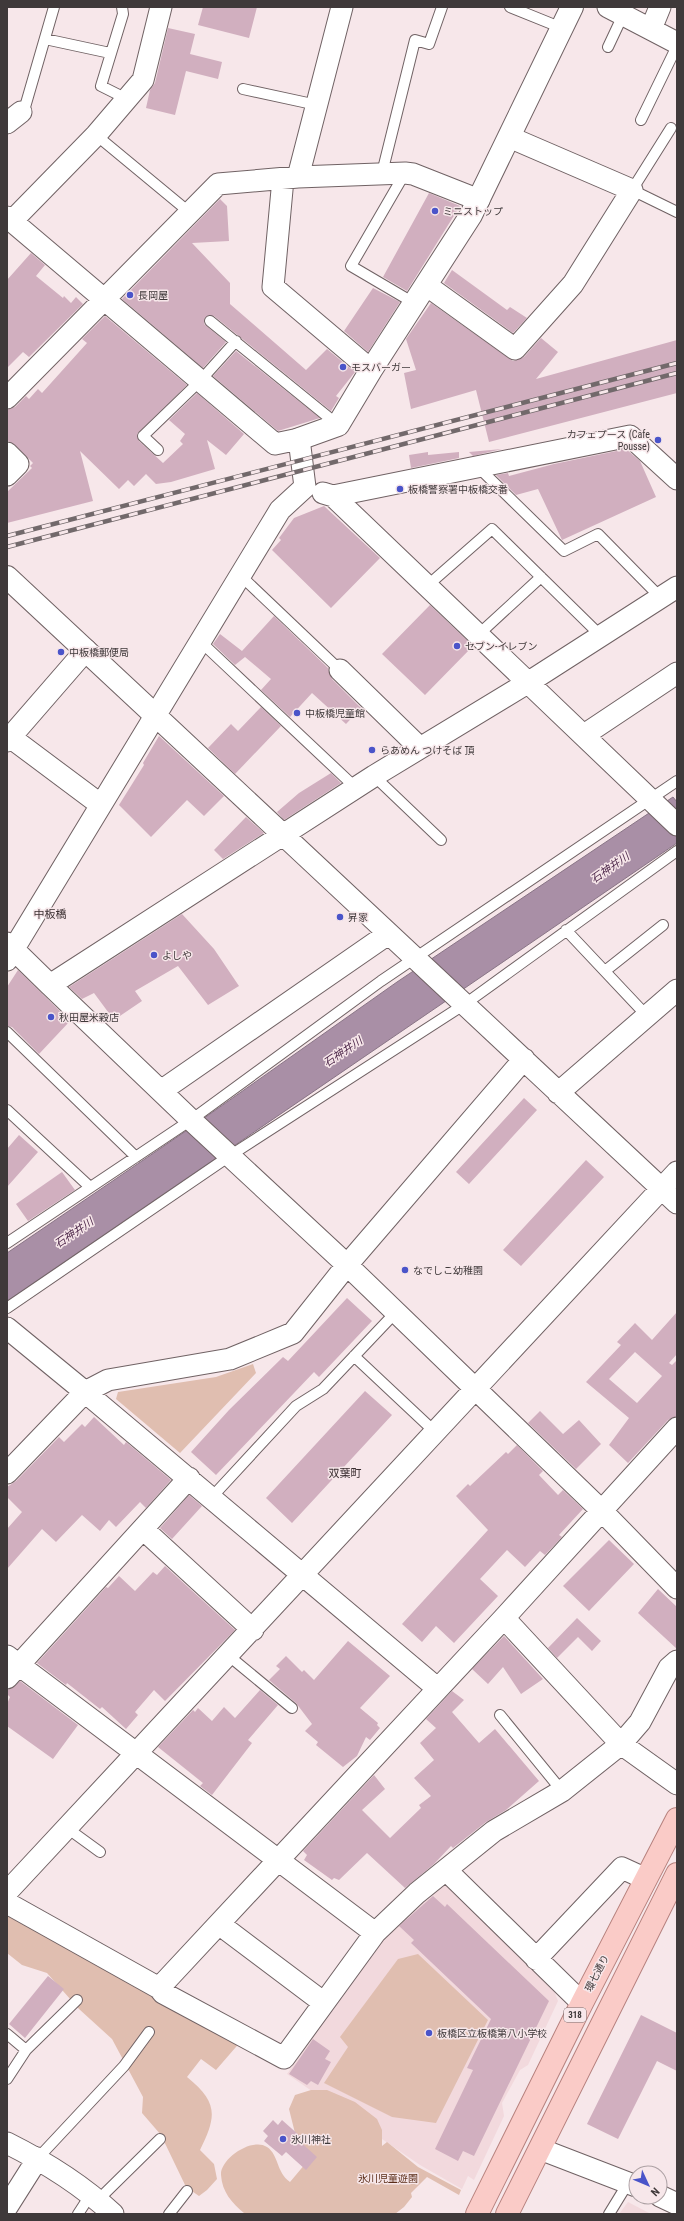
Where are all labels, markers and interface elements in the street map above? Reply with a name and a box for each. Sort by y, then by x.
marker: ミニストップ [430,206,440,216]
place label: ミニストップ [443,206,503,217]
marker: 長岡屋 [125,290,135,300]
place label: 長岡屋 [138,290,168,301]
marker: モスバーガー [338,362,348,372]
place label: モスバーガー [351,362,411,373]
place label: カフェプース (Cafe Pousse) [567,429,650,453]
marker: カフェプース (Cafe Pousse) [653,435,663,445]
marker: 板橋警察署中板橋交番 [395,484,405,494]
place label: 板橋警察署中板橋交番 [408,484,508,495]
marker: セブン-イレブン [452,641,462,651]
place label: セブン-イレブン [465,641,537,652]
marker: 中板橋郵便局 [56,647,66,657]
place label: 中板橋郵便局 [69,647,129,658]
marker: 中板橋児童館 [292,708,302,718]
place label: 中板橋児童館 [305,708,365,719]
marker: らあめん つけそば 頂 [367,745,377,755]
place label: らあめん つけそば 頂 [380,745,475,756]
water label: 石神井川 [588,849,633,886]
district label: 中板橋 [34,908,67,921]
marker: 昇家 [335,912,345,922]
place label: 昇家 [348,912,368,923]
marker: よしや [149,950,159,960]
place label: よしや [162,950,192,961]
marker: 秋田屋米穀店 [46,1012,56,1022]
place label: 秋田屋米穀店 [59,1012,119,1023]
water label: 石神井川 [321,1034,366,1070]
water label: 石神井川 [52,1215,97,1251]
marker: なでしこ幼稚園 [400,1265,410,1275]
place label: なでしこ幼稚園 [413,1265,483,1276]
district label: 双葉町 [329,1467,362,1480]
street label: 環七通り [583,1953,611,1993]
road number: 318 [564,2008,586,2022]
marker: 板橋区立板橋第八小学校 [424,2028,434,2038]
place label: 板橋区立板橋第八小学校 [437,2028,547,2039]
marker: 氷川神社 [278,2134,288,2144]
place label: 氷川神社 [291,2134,331,2145]
north arrow [628,2165,668,2205]
park label: 氷川児童遊園 [358,2173,418,2184]
text: N [648,2185,662,2199]

